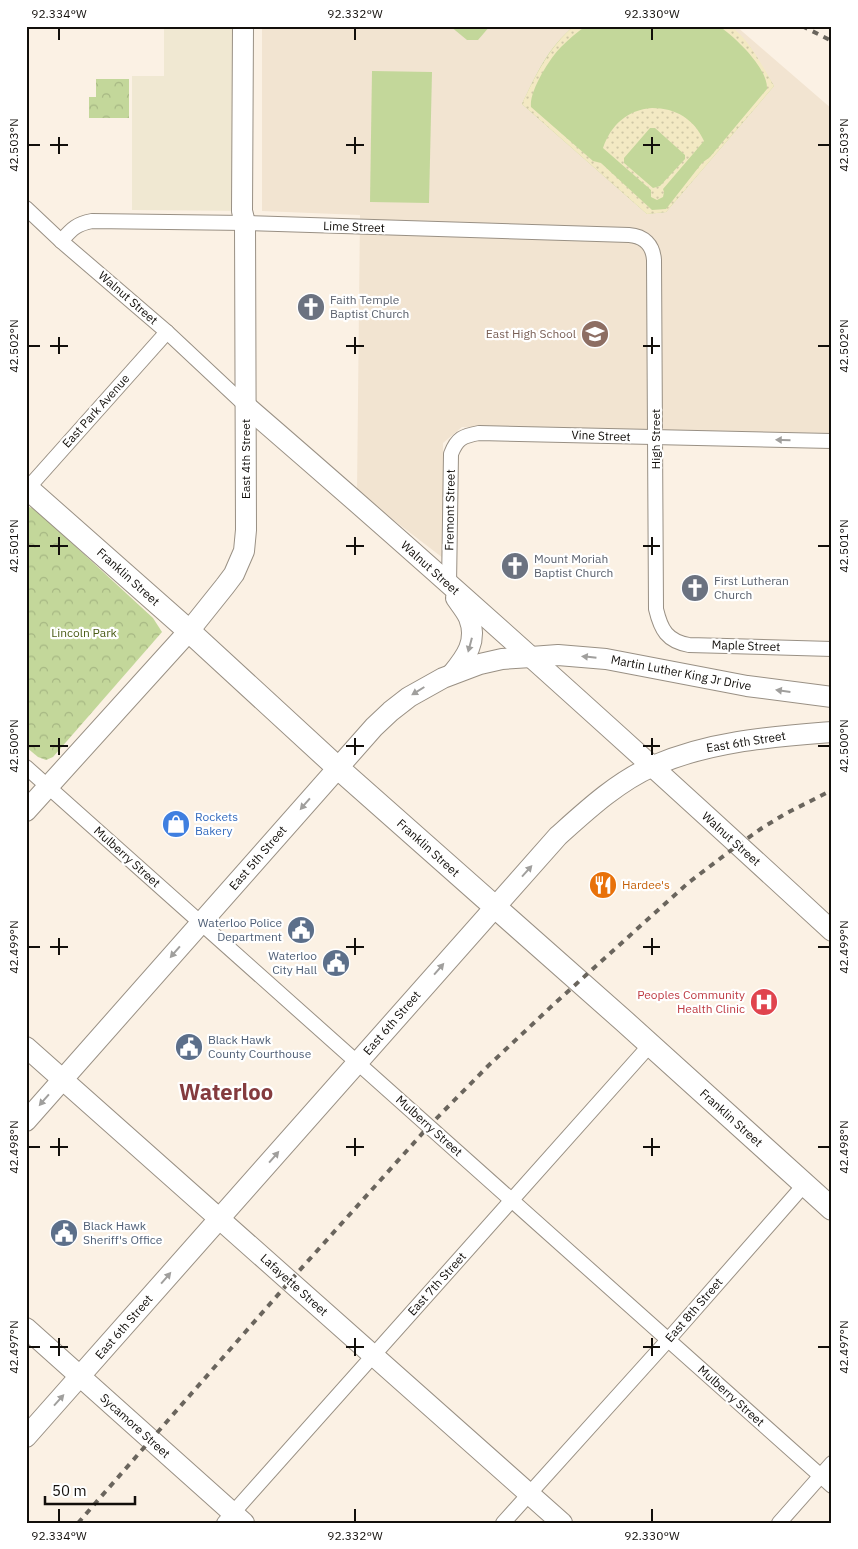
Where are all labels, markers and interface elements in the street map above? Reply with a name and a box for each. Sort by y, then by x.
text: 92.334°W [31,6,87,21]
text: 92.332°W [327,6,383,21]
text: 92.330°W [624,6,680,21]
text: 42.503°N [6,118,21,172]
text: 42.503°N [836,118,851,172]
street label: Lime Street [323,218,385,235]
street label: Walnut Street [96,268,161,328]
church icon: Faith Temple Baptist Church [296,292,326,322]
place label: Faith Temple Baptist Church [330,292,409,321]
text: 42.502°N [6,319,21,373]
school or university icon: East High School [580,319,610,349]
text: 42.502°N [836,319,851,373]
place label: East High School [486,326,576,341]
street label: East Park Avenue [59,371,133,450]
street label: High Street [648,409,663,469]
street label: East 4th Street [238,419,253,499]
street label: Vine Street [571,427,631,444]
one-way arrow [775,436,791,444]
street label: Fremont Street [441,469,458,551]
text: 42.501°N [6,519,21,573]
text: 42.501°N [836,519,851,573]
street label: Walnut Street [398,537,463,598]
street label: Franklin Street [94,545,163,609]
church icon: Mount Moriah Baptist Church [500,551,530,581]
place label: Mount Moriah Baptist Church [534,551,613,580]
church icon: First Lutheran Church [680,573,710,603]
place label: First Lutheran Church [714,573,789,602]
park label: Lincoln Park [51,625,118,640]
street label: Maple Street [711,637,781,654]
one-way arrow [465,638,473,653]
street label: Martin Luther King Jr Drive [610,652,753,694]
one-way arrow [581,653,597,661]
one-way arrow [412,686,425,696]
one-way arrow [775,687,791,695]
text: 42.500°N [6,719,21,773]
text: 42.500°N [836,719,851,773]
street label: East 6th Street [705,728,787,755]
one-way arrow [300,798,311,811]
street label: Walnut Street [699,808,764,869]
shop icon: Rockets Bakery [161,809,191,839]
place label: Rockets Bakery [195,809,238,838]
street label: Franklin Street [394,816,463,880]
street label: East 5th Street [226,822,290,893]
street label: Mulberry Street [91,823,164,890]
one-way arrow [521,865,533,877]
restaurant icon: Hardee's [588,870,618,900]
place label: Hardee's [622,877,670,892]
place label: Waterloo Police Department [198,915,282,944]
public building icon: Waterloo Police Department [286,915,316,945]
text: 42.499°N [6,920,21,974]
text: 42.499°N [836,920,851,974]
one-way arrow [169,946,180,959]
place label: Waterloo City Hall [268,948,317,977]
public building icon: Waterloo City Hall [321,948,351,978]
one-way arrow [434,963,445,976]
street label: East 6th Street [360,987,424,1058]
place label: Peoples Community Health Clinic [637,987,745,1016]
hospital icon: Peoples Community Health Clinic [749,987,779,1017]
public building icon: Black Hawk County Courthouse [174,1032,204,1062]
place label: Black Hawk County Courthouse [208,1032,312,1061]
district label: Waterloo [179,1077,273,1106]
street label: Franklin Street [697,1086,766,1150]
street label: Mulberry Street [393,1092,466,1159]
one-way arrow [38,1094,50,1106]
text: 42.498°N [6,1120,21,1174]
text: 42.498°N [836,1120,851,1174]
one-way arrow [268,1151,280,1163]
public building icon: Black Hawk Sheriff's Office [49,1218,79,1248]
place label: Black Hawk Sheriff's Office [83,1218,163,1247]
street label: East 7th Street [404,1249,469,1318]
street label: Lafayette Street [257,1250,331,1319]
one-way arrow [160,1273,172,1285]
street label: East 8th Street [662,1274,726,1345]
street label: East 6th Street [92,1291,156,1362]
text: 42.497°N [6,1320,21,1374]
text: 42.497°N [836,1320,851,1374]
street label: Mulberry Street [695,1362,768,1429]
street label: Sycamore Street [97,1390,174,1461]
one-way arrow [53,1394,64,1407]
scale bar [45,1474,135,1506]
text: 50 m [52,1481,87,1500]
text: 92.334°W [31,1528,87,1543]
text: 92.332°W [327,1528,383,1543]
text: 92.330°W [624,1528,680,1543]

